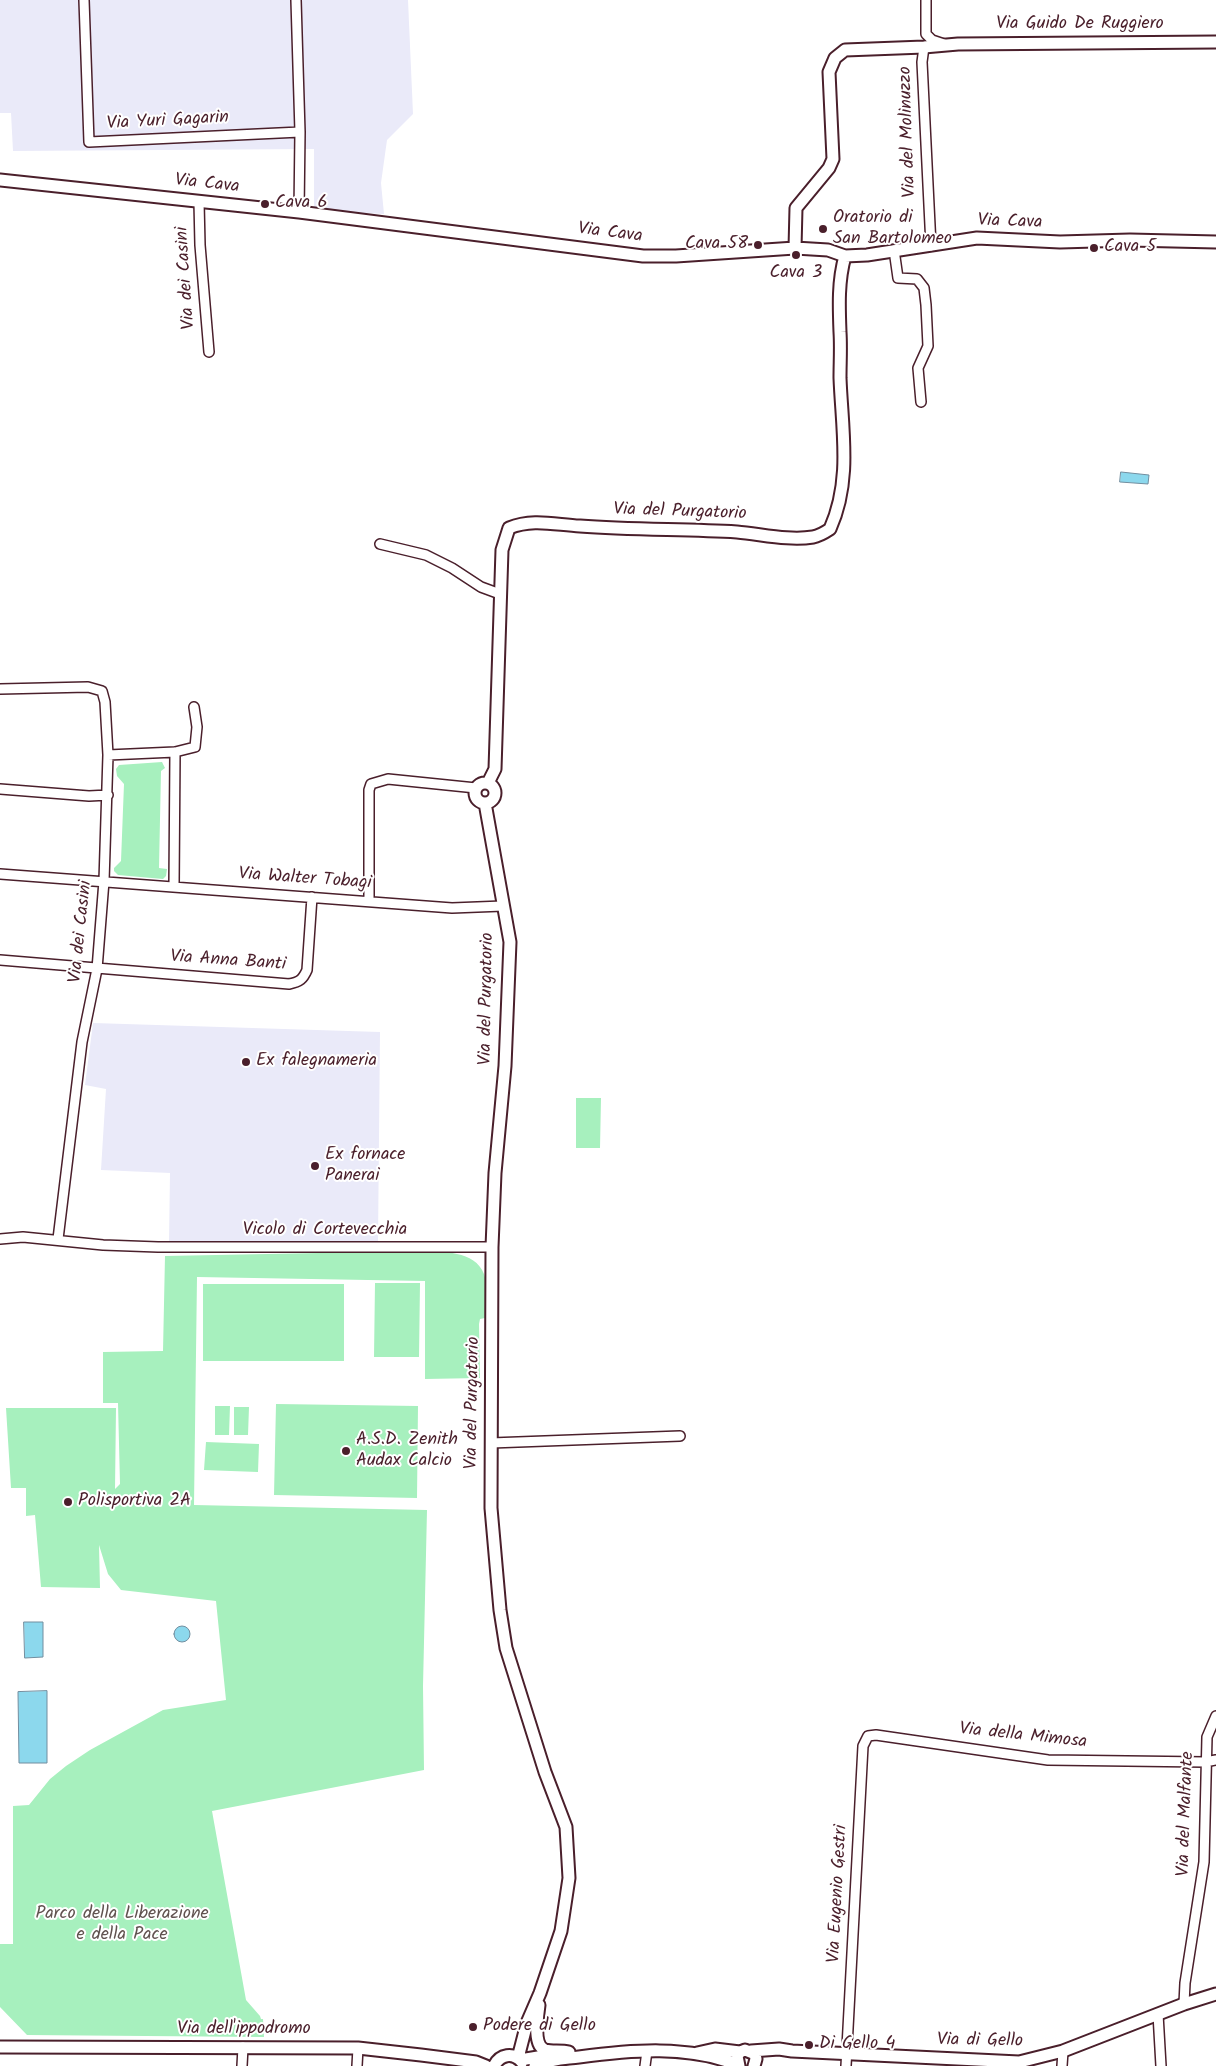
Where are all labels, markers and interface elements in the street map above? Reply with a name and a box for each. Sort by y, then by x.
street label: Via Guido De Ruggiero [996,14,1164,36]
street label: Via del Molinuzzo [896,66,922,198]
street label: Via Yuri Gagarin [106,108,230,136]
street label: Via Cava [174,171,240,199]
place label: Cava 6 [275,193,327,215]
marker: Cava 6 [259,198,271,210]
place label: Oratorio di San Bartolomeo [833,208,952,250]
street label: Via Cava [977,211,1043,235]
street label: Via Cava [577,219,643,249]
marker: Oratorio di San Bartolomeo [817,223,829,235]
street label: Via dei Casini [173,226,201,330]
place label: Cava 58 [685,234,748,256]
place label: Cava 5 [1104,237,1156,259]
marker: Cava 58 [752,239,764,251]
marker: Cava 5 [1088,242,1100,254]
marker: Cava 3 [790,249,802,261]
place label: Cava 3 [770,263,822,285]
street label: Via del Purgatorio [613,500,747,526]
street label: Via Walter Tobagi [238,865,372,895]
street label: Via dei Casini [66,880,98,984]
street label: Via del Purgatorio [476,932,500,1066]
street label: Via Anna Banti [169,947,287,977]
place label: Ex falegnameria [256,1051,377,1073]
marker: Ex falegnameria [240,1056,252,1068]
place label: Ex fornace Panerai [325,1145,405,1188]
marker: Ex fornace Panerai [309,1160,321,1172]
street label: Vicolo di Cortevecchia [243,1220,407,1242]
street label: Via del Purgatorio [462,1336,486,1470]
place label: A.S.D. Zenith Audax Calcio [356,1430,458,1472]
marker: A.S.D. Zenith Audax Calcio [340,1445,352,1457]
place label: Polisportiva 2A [78,1491,191,1513]
marker: Polisportiva 2A [62,1496,74,1508]
street label: Via della Mimosa [958,1720,1088,1754]
street label: Via del Malfante [1174,1751,1200,1877]
street label: Via Eugenio Gestri [825,1824,853,1964]
park label: Parco della Liberazione e della Pace [35,1904,209,1946]
place label: Podere di Gello [483,2016,596,2038]
street label: Via dell'ippodromo [177,2019,311,2041]
marker: Podere di Gello [467,2021,479,2033]
street label: Via di Gello [937,2030,1023,2054]
place label: Di Gello 4 [819,2034,895,2056]
marker: Di Gello 4 [803,2039,815,2051]

